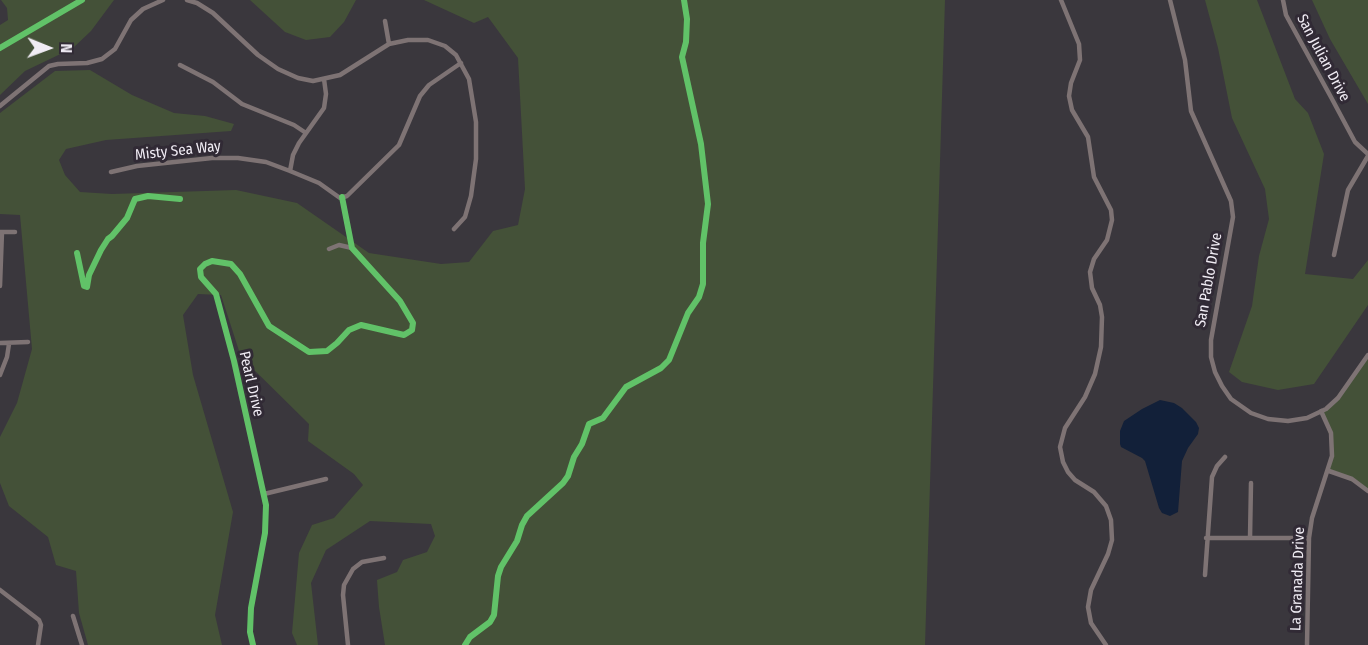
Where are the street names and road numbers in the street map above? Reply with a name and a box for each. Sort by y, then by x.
street label: San Julian Drive [1292,11,1354,105]
street label: Misty Sea Way [134,138,222,164]
street label: San Pablo Drive [1192,231,1226,329]
street label: Pearl Drive [235,350,267,418]
street label: La Granada Drive [1287,527,1309,631]

